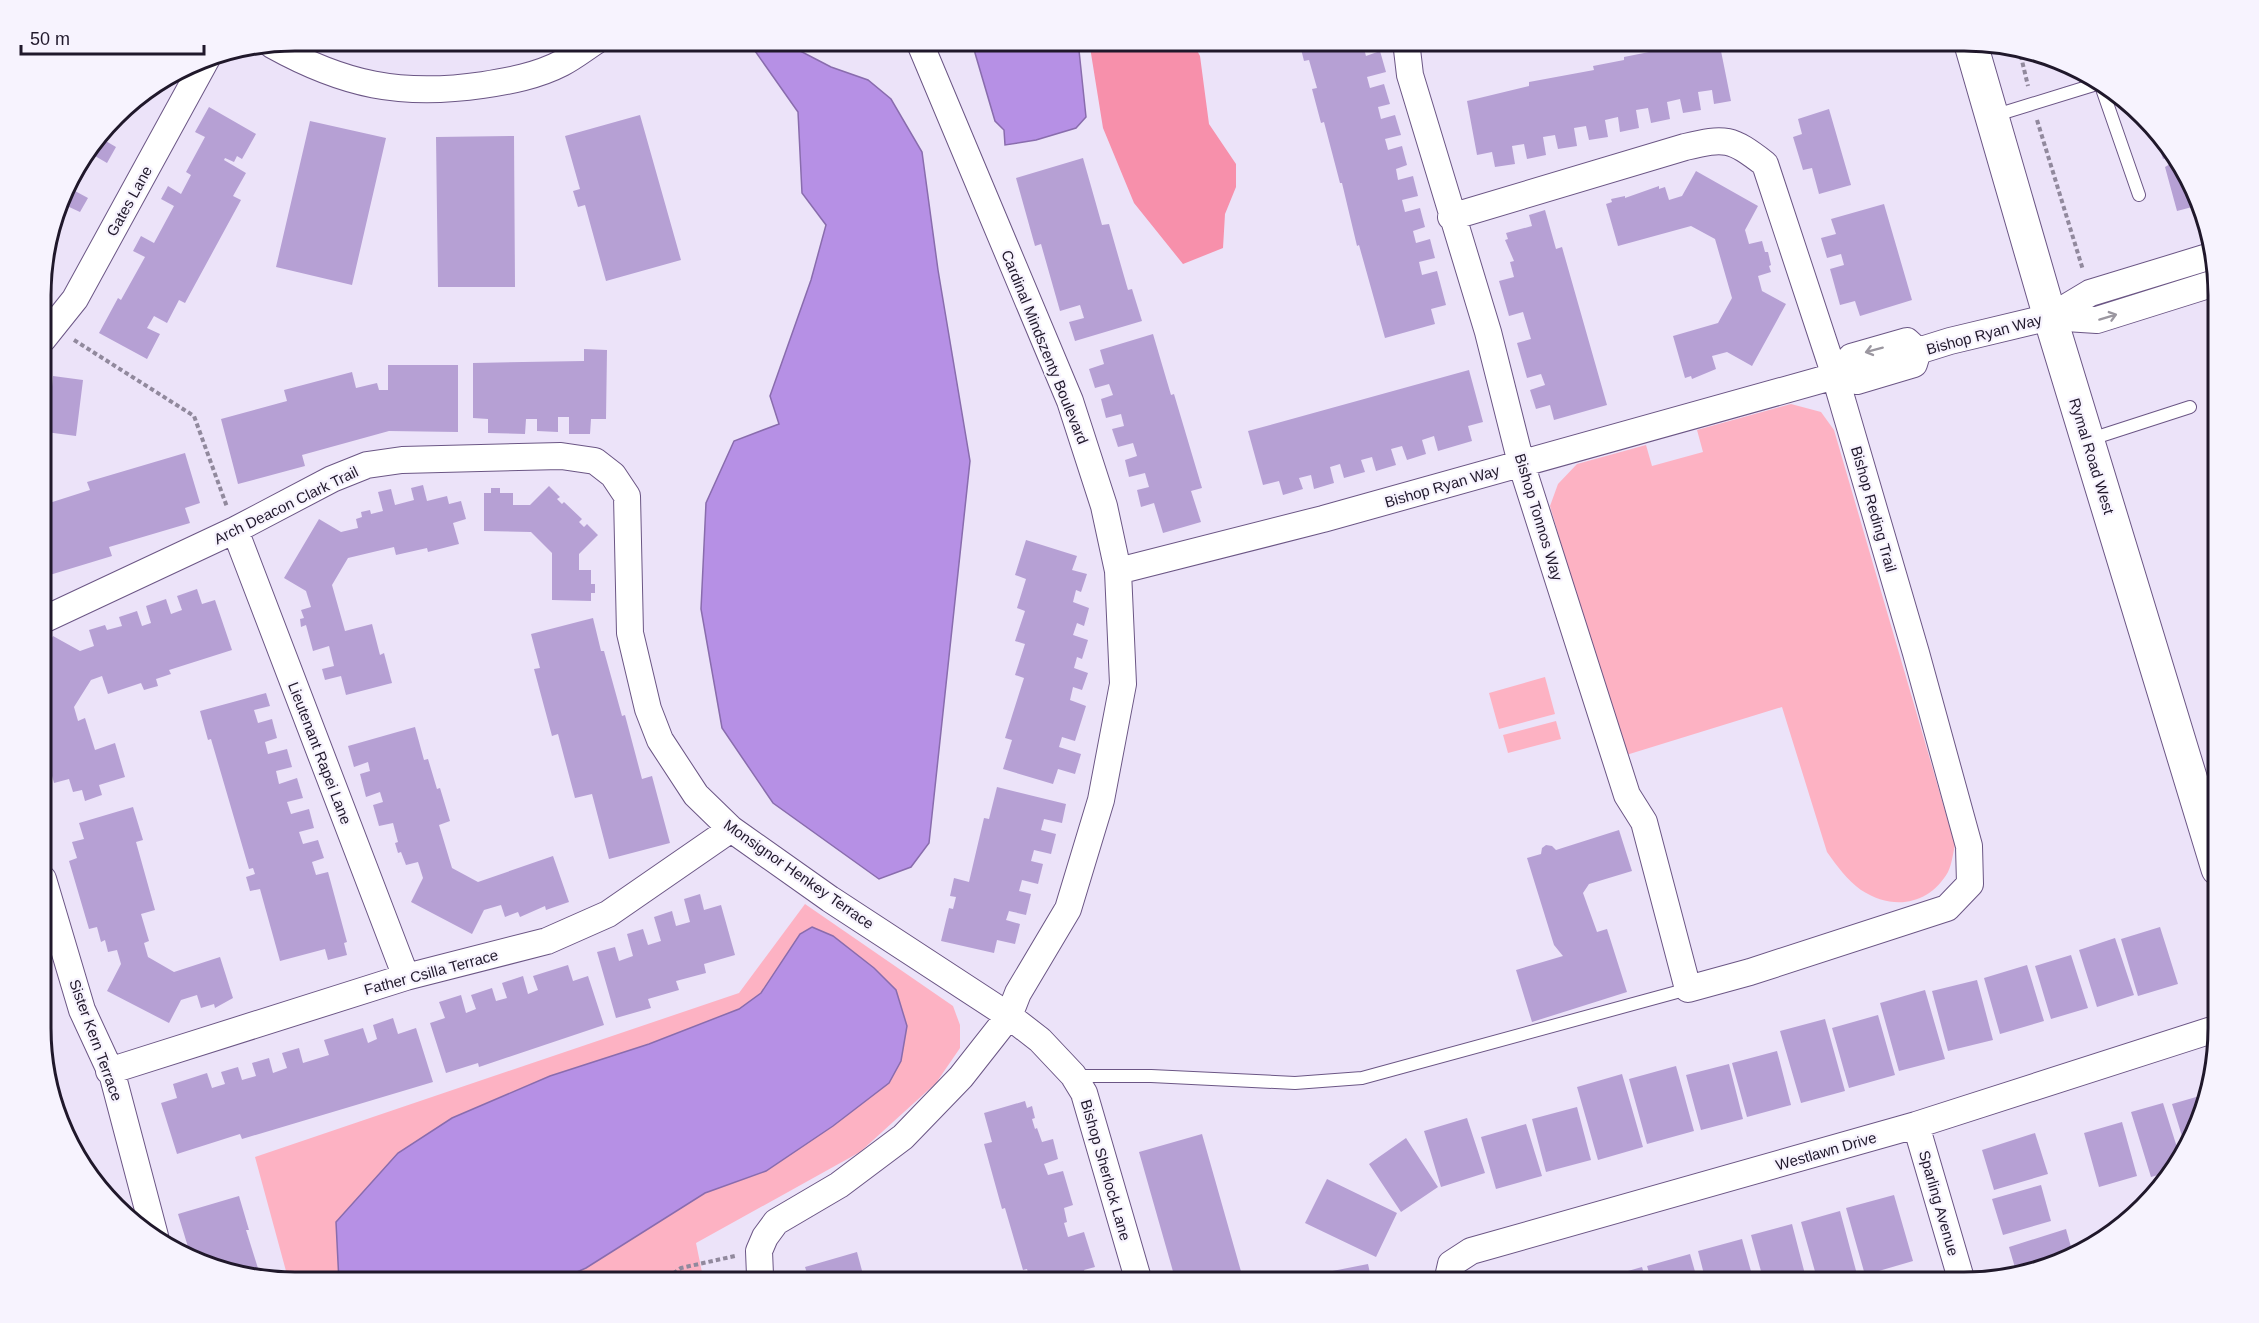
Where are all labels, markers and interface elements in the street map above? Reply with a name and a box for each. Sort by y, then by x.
scale bar [21,18,204,56]
text: 50 m [30,29,70,49]
street label: Gates Lane [103,163,155,239]
street label: Cardinal Mindszenty Boulevard [998,248,1092,446]
street label: Bishop Ryan Way [1924,310,2044,358]
one-way arrow [2098,311,2117,322]
one-way arrow [1865,345,1884,357]
street label: Rymal Road West [2066,396,2118,517]
street label: Bishop Reding Trail [1848,444,1900,574]
street label: Bishop Tonnos Way [1512,452,1567,583]
street label: Bishop Ryan Way [1383,461,1502,511]
street label: Arch Deacon Clark Trail [211,463,361,547]
street label: Lieutenant Rapei Lane [285,679,355,827]
street label: Monsignor Henkey Terrace [721,816,877,932]
street label: Father Csilla Terrace [362,946,500,998]
street label: Sister Kern Terrace [66,977,126,1103]
street label: Bishop Sherlock Lane [1078,1098,1134,1242]
street label: Westlawn Drive [1774,1129,1878,1173]
street label: Sparling Avenue [1916,1148,1962,1258]

